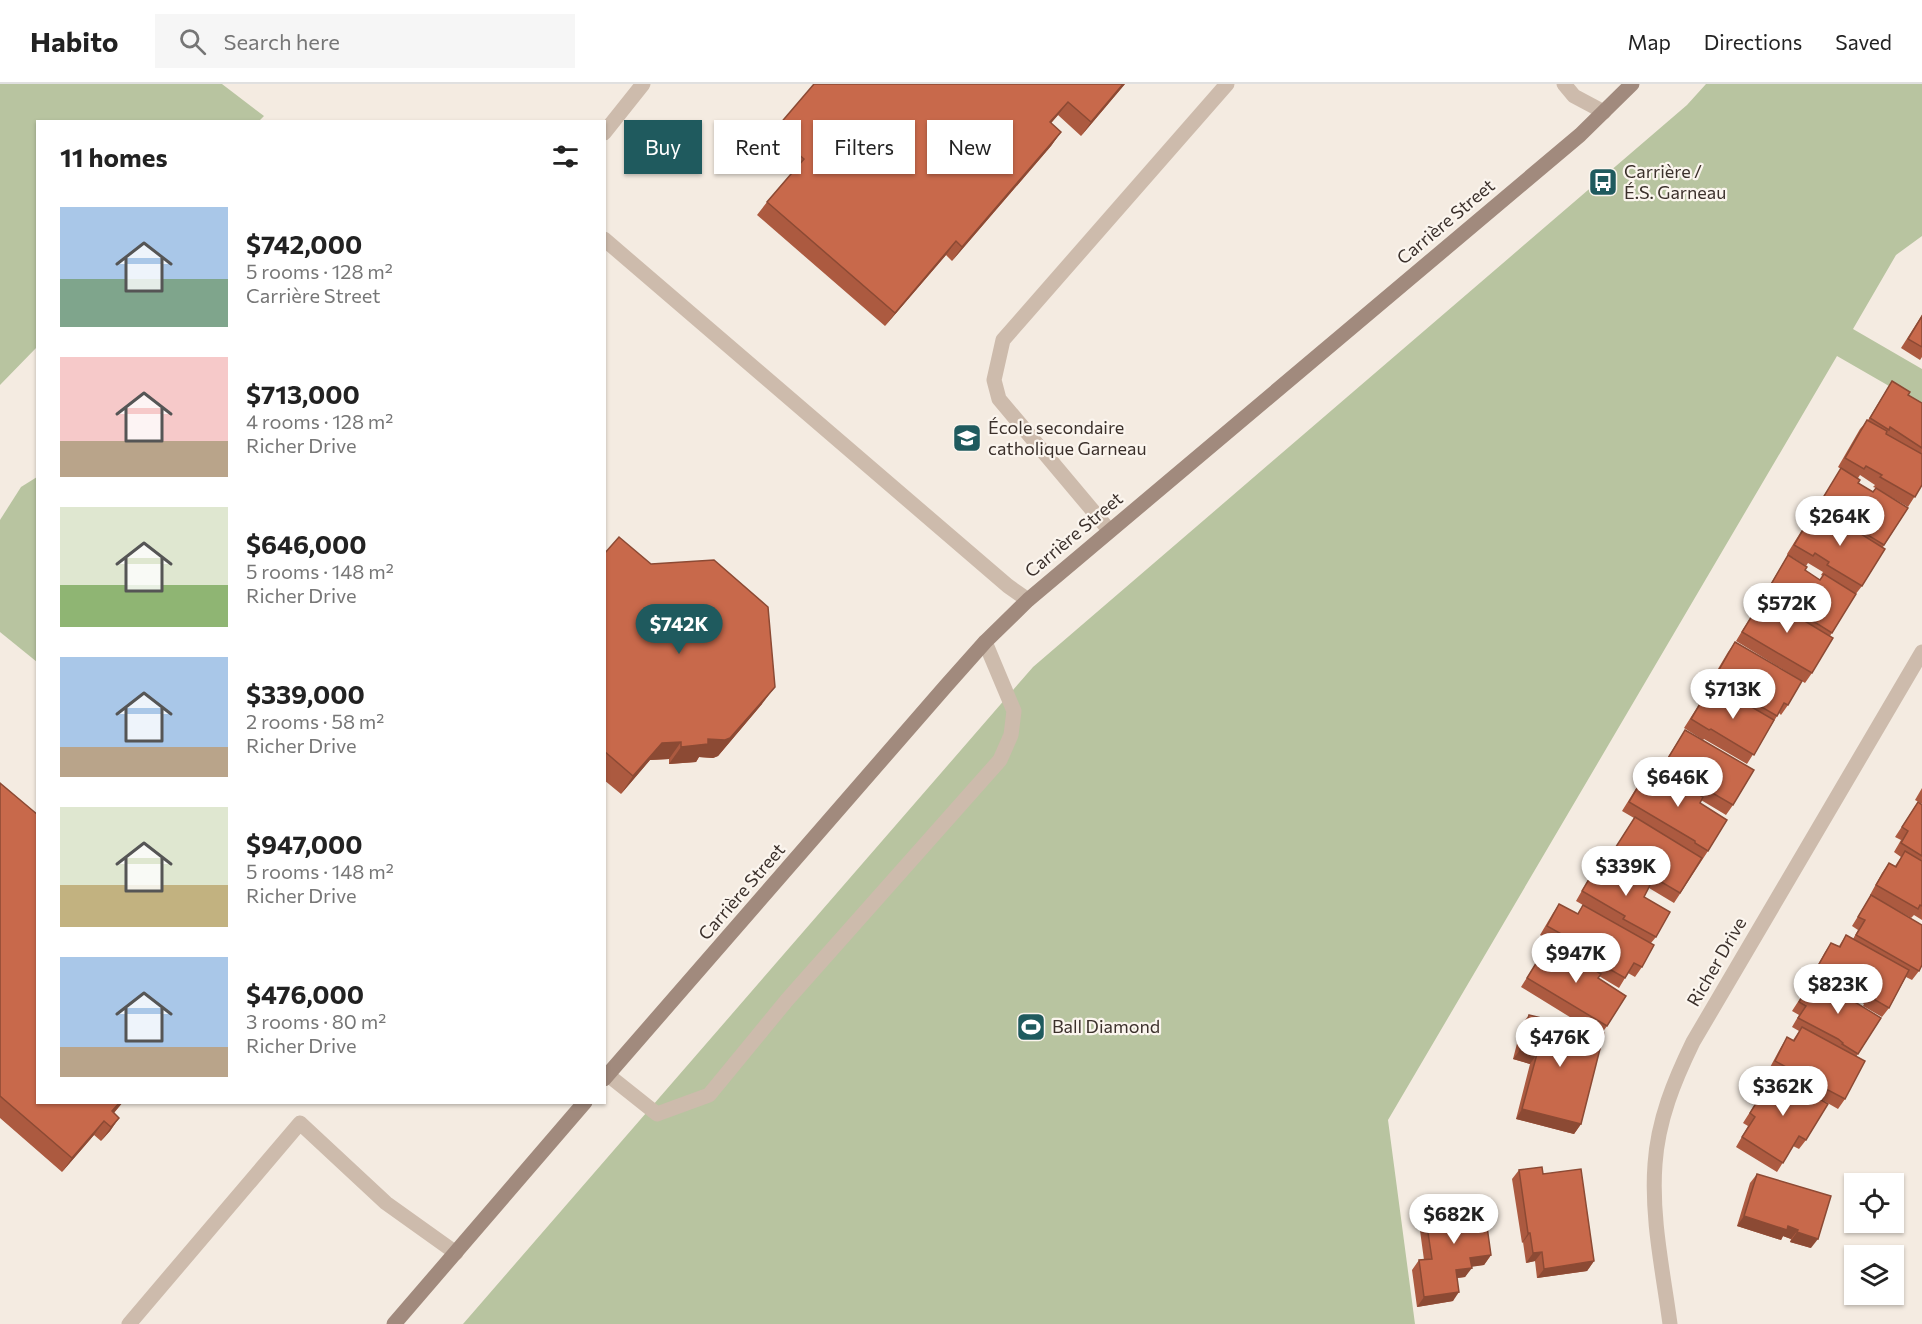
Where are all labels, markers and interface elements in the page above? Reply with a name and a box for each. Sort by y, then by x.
search box [155,14,575,68]
text: Habito [30,24,119,58]
icon: search [176,25,209,58]
text: Search here [224,28,340,55]
text: Map [1628,29,1671,54]
text: Directions [1704,29,1802,54]
text: Saved [1835,29,1892,54]
chip: Buy [624,120,702,174]
chip: Rent [714,120,801,174]
chip: Filters [813,120,915,174]
chip: New [927,120,1013,174]
icon: filters [549,140,582,173]
text: 11 homes [60,141,168,172]
place label: Carrière / É.S. Garneau [1624,160,1726,203]
bus stop icon: Carrière / É.S. Garneau [1587,166,1619,198]
street label: Carrière Street [1392,174,1499,269]
text: $742,000 [246,228,362,259]
icon: home [108,231,180,303]
text: 5 rooms · 128 m² [246,259,393,283]
text: Carrière Street [246,283,380,307]
text: $713,000 [246,378,360,409]
icon: home [108,381,180,453]
text: 4 rooms · 128 m² [246,409,393,433]
place label: École secondaire catholique Garneau [988,416,1147,459]
school or university icon: École secondaire catholique Garneau [951,422,983,454]
text: Richer Drive [246,433,357,457]
street label: Carrière Street [1020,487,1127,582]
pin: $264K [1798,496,1882,547]
text: $264K [1809,503,1871,527]
text: $646,000 [246,528,367,559]
icon: home [108,531,180,603]
text: 5 rooms · 148 m² [246,559,394,583]
text: Richer Drive [246,583,357,607]
pin: $572K [1745,583,1829,634]
text: $572K [1757,590,1817,614]
pin: $742K [637,604,721,655]
text: $742K [650,611,708,635]
pin: $713K [1691,669,1775,720]
text: $713K [1704,676,1762,700]
text: $339,000 [246,678,365,709]
icon: home [108,681,180,753]
text: 2 rooms · 58 m² [246,709,384,733]
text: Richer Drive [246,733,357,757]
pin: $646K [1636,757,1720,808]
text: $646K [1647,764,1709,788]
text: $947,000 [246,828,363,859]
icon: home [108,831,180,903]
street label: Carrière Street [693,838,789,944]
pin: $339K [1584,846,1668,897]
text: $339K [1596,853,1656,877]
text: 5 rooms · 148 m² [246,859,394,883]
text: Richer Drive [246,883,357,907]
street label: Richer Drive [1682,913,1751,1010]
pin: $947K [1534,933,1618,984]
text: $947K [1546,940,1606,964]
pin: $823K [1796,964,1880,1015]
text: $823K [1808,971,1868,995]
text: $476,000 [246,978,364,1009]
icon: home [108,981,180,1053]
text: 3 rooms · 80 m² [246,1009,386,1033]
sports icon: Ball Diamond [1015,1011,1047,1043]
place label: Ball Diamond [1052,1015,1160,1037]
pin: $476K [1518,1017,1602,1068]
text: $476K [1530,1024,1590,1048]
text: Richer Drive [246,1033,357,1057]
pin: $362K [1741,1066,1825,1117]
text: $362K [1753,1073,1813,1097]
map controls [1844,1173,1904,1305]
button: locate [1844,1173,1904,1233]
pin: $682K [1412,1194,1496,1245]
text: $682K [1423,1201,1485,1225]
button: layers [1844,1245,1904,1305]

